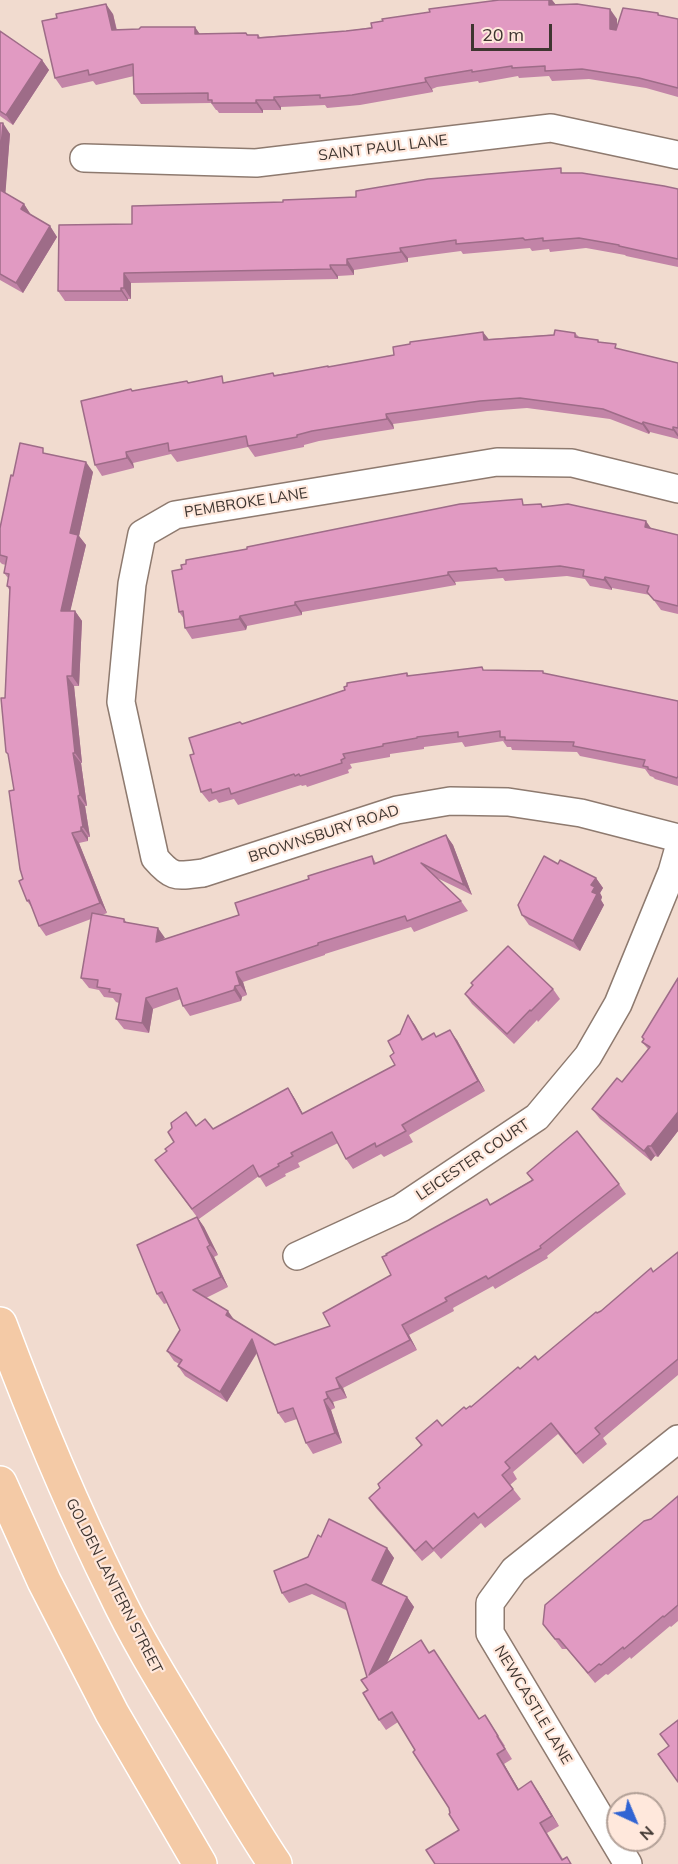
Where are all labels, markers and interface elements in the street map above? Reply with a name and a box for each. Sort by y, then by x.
scale bar [474,12,555,50]
text: 20 m [482,23,524,46]
street label: SAINT PAUL LANE [317,131,449,165]
street label: PEMBROKE LANE [183,484,309,522]
street label: BROWNSBURY ROAD [246,801,402,867]
street label: LEICESTER COURT [413,1115,533,1205]
street label: GOLDEN LANTERN STREET [62,1495,166,1677]
street label: NEWCASTLE LANE [490,1642,576,1768]
north arrow [606,1792,666,1852]
text: N [636,1822,658,1845]

